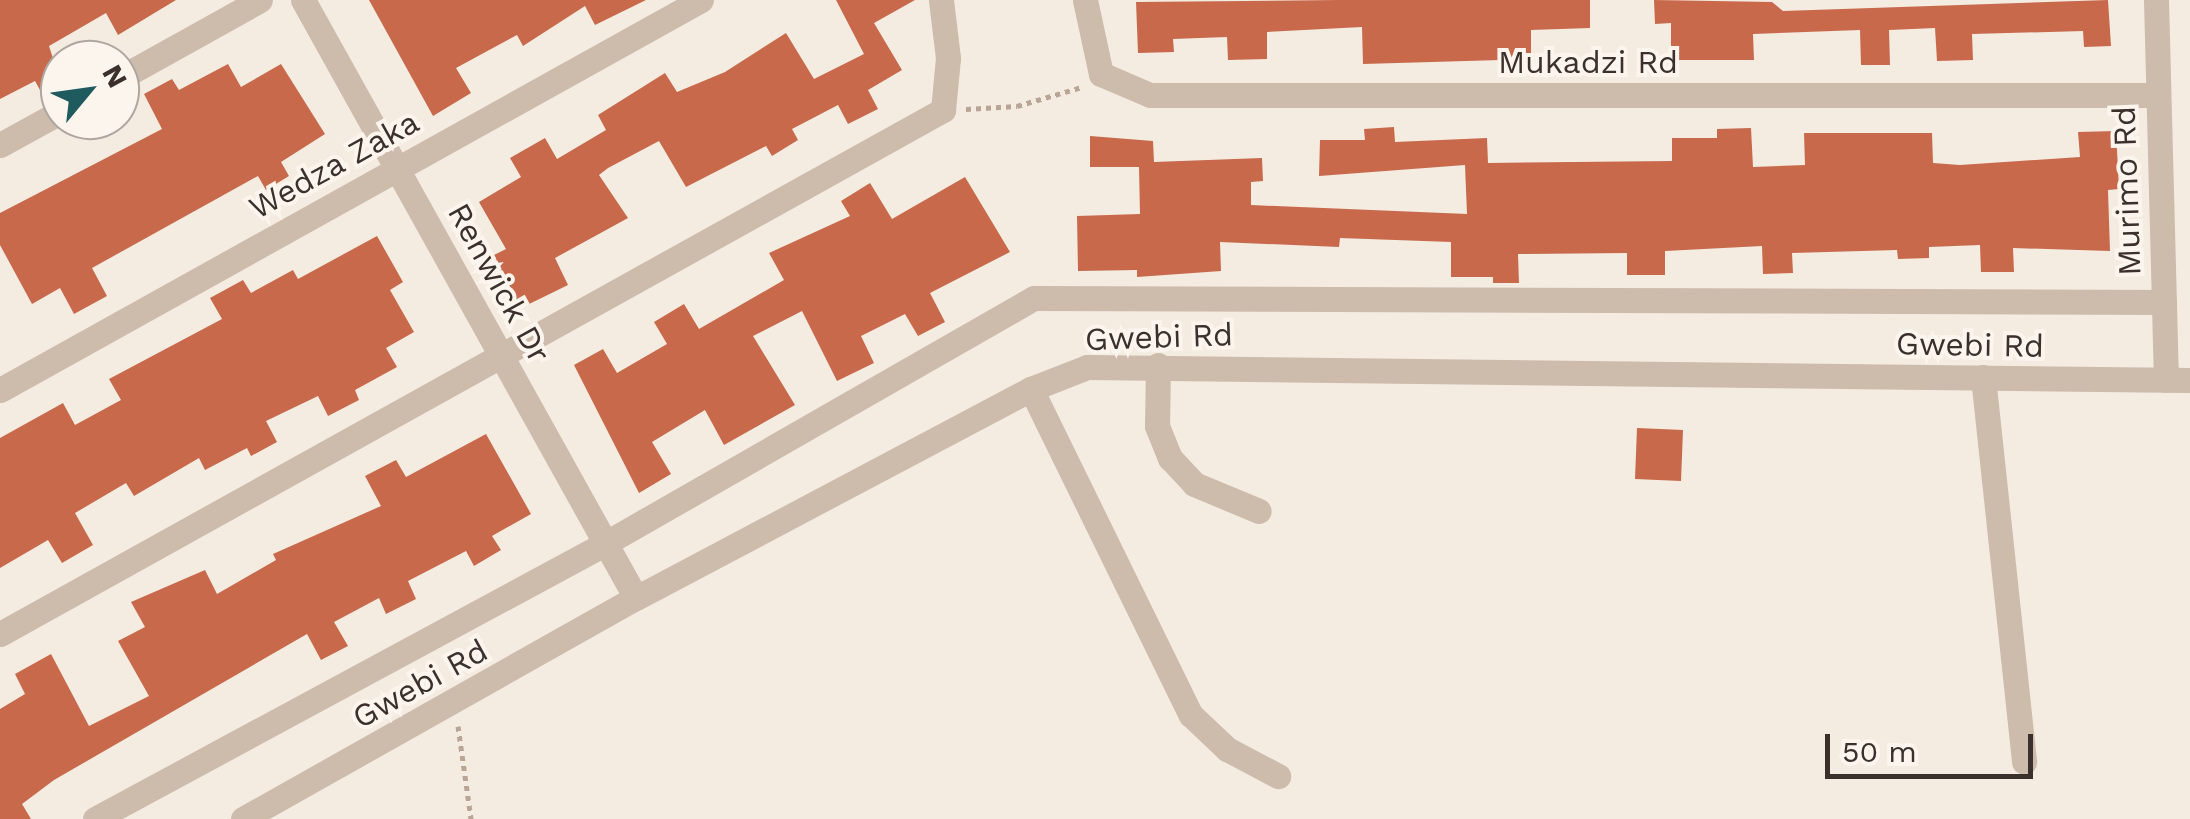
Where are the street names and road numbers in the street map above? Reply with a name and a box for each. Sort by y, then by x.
street label: Mukadzi Rd [1498,43,1678,81]
street label: Wedza Zaka [242,103,426,227]
street label: Murimo Rd [2105,105,2149,277]
street label: Renwick Dr [439,196,559,370]
street label: Gwebi Rd [1084,315,1234,359]
street label: Gwebi Rd [1896,325,2044,365]
street label: Gwebi Rd [346,631,494,737]

